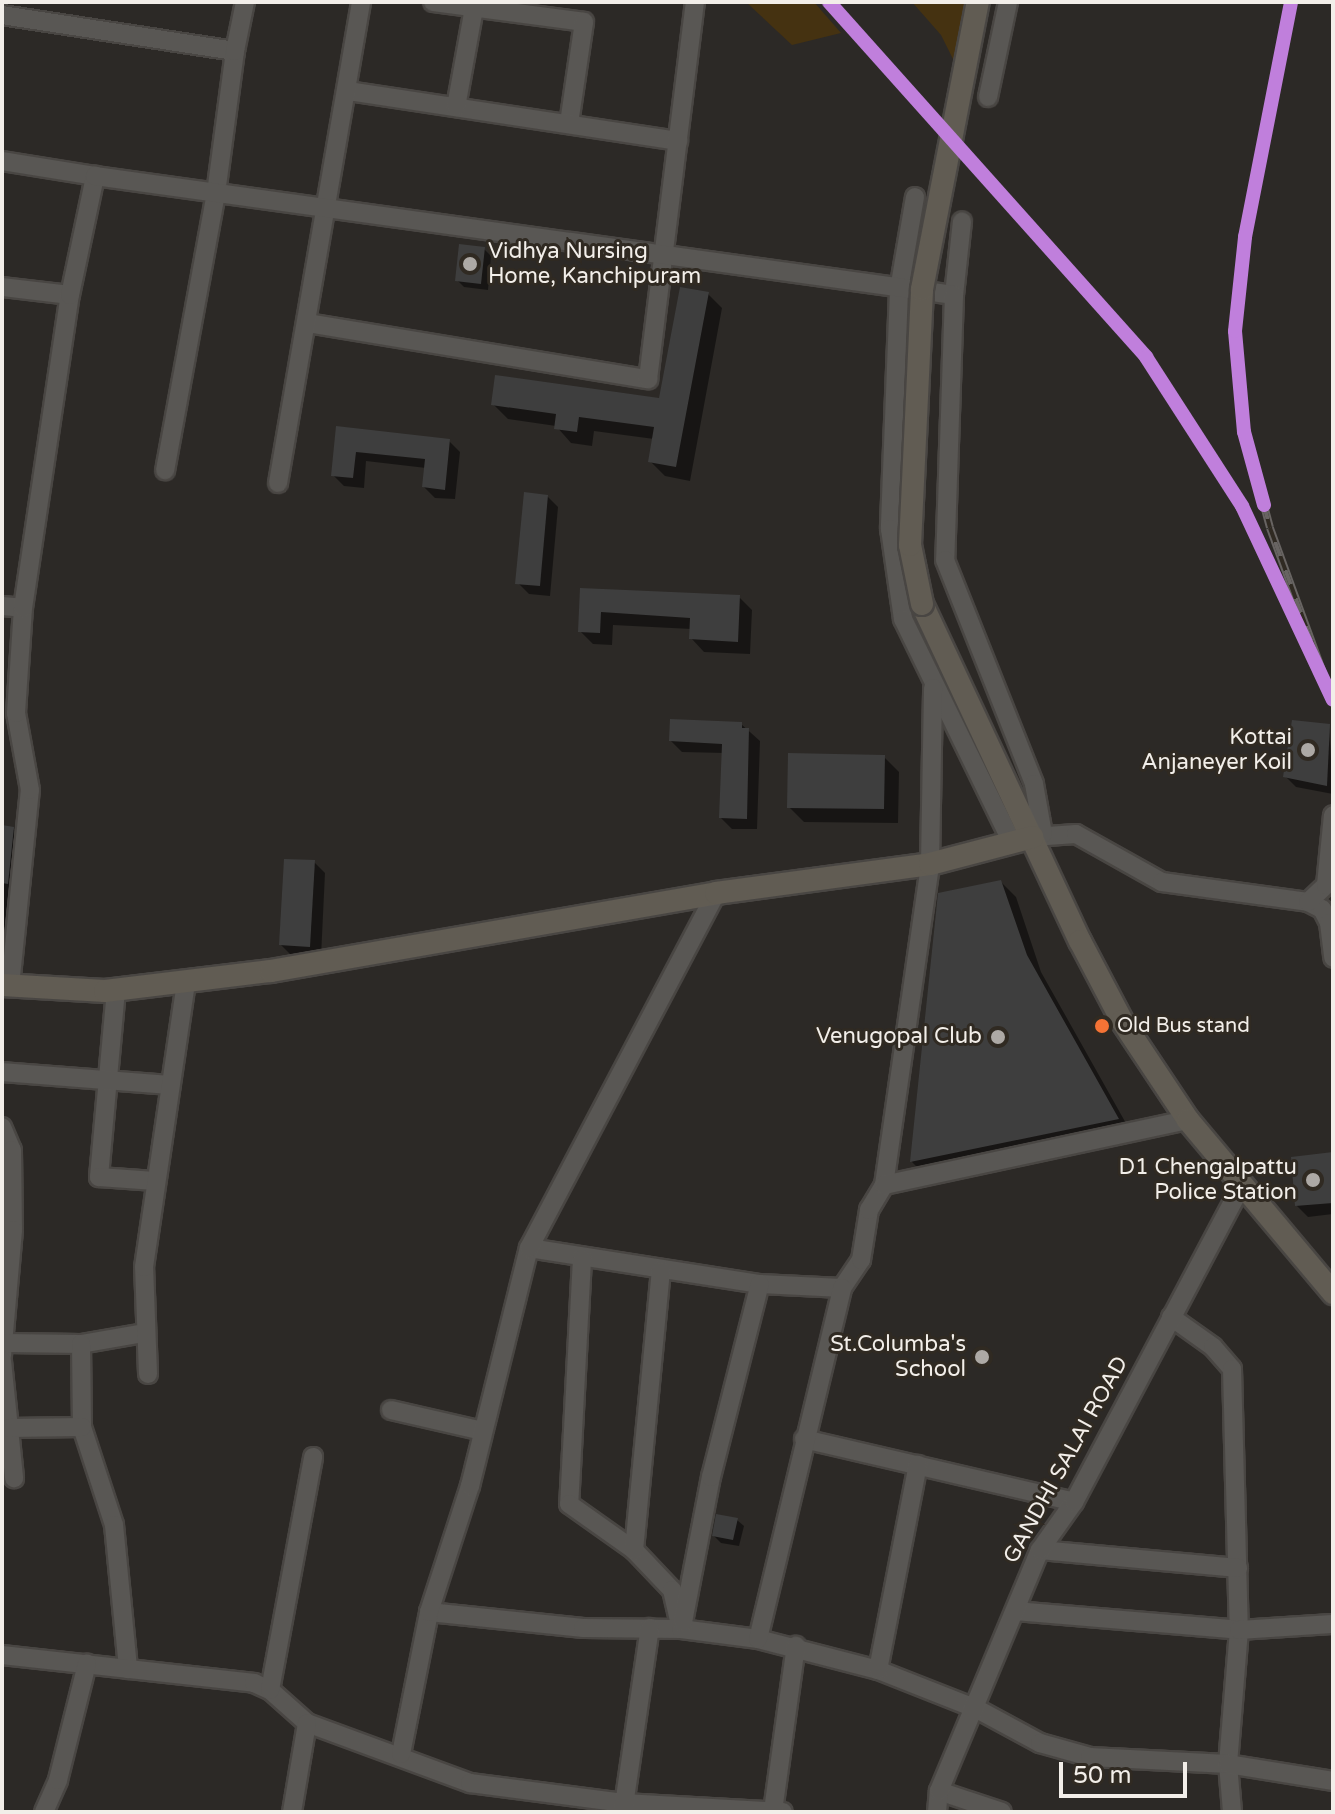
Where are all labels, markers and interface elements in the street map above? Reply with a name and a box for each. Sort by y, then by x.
place label: Vidhya Nursing Home, Kanchipuram [488,238,701,290]
marker: Vidhya Nursing Home, Kanchipuram [459,253,481,275]
place label: Kottai Anjaneyer Koil [1141,724,1292,776]
marker: Kottai Anjaneyer Koil [1299,741,1317,759]
place label: Old Bus stand [1117,1014,1250,1038]
marker: Old Bus stand [1094,1018,1110,1034]
place label: Venugopal Club [816,1024,982,1050]
marker: Venugopal Club [989,1028,1007,1046]
place label: D1 Chengalpattu Police Station [1118,1154,1297,1206]
marker: D1 Chengalpattu Police Station [1304,1171,1322,1189]
place label: St.Columba's School [830,1331,966,1382]
marker: St.Columba's School [973,1348,991,1366]
street label: GANDHI SALAI ROAD [998,1352,1134,1568]
scale bar [1063,1746,1191,1796]
text: 50 m [1073,1761,1131,1790]

